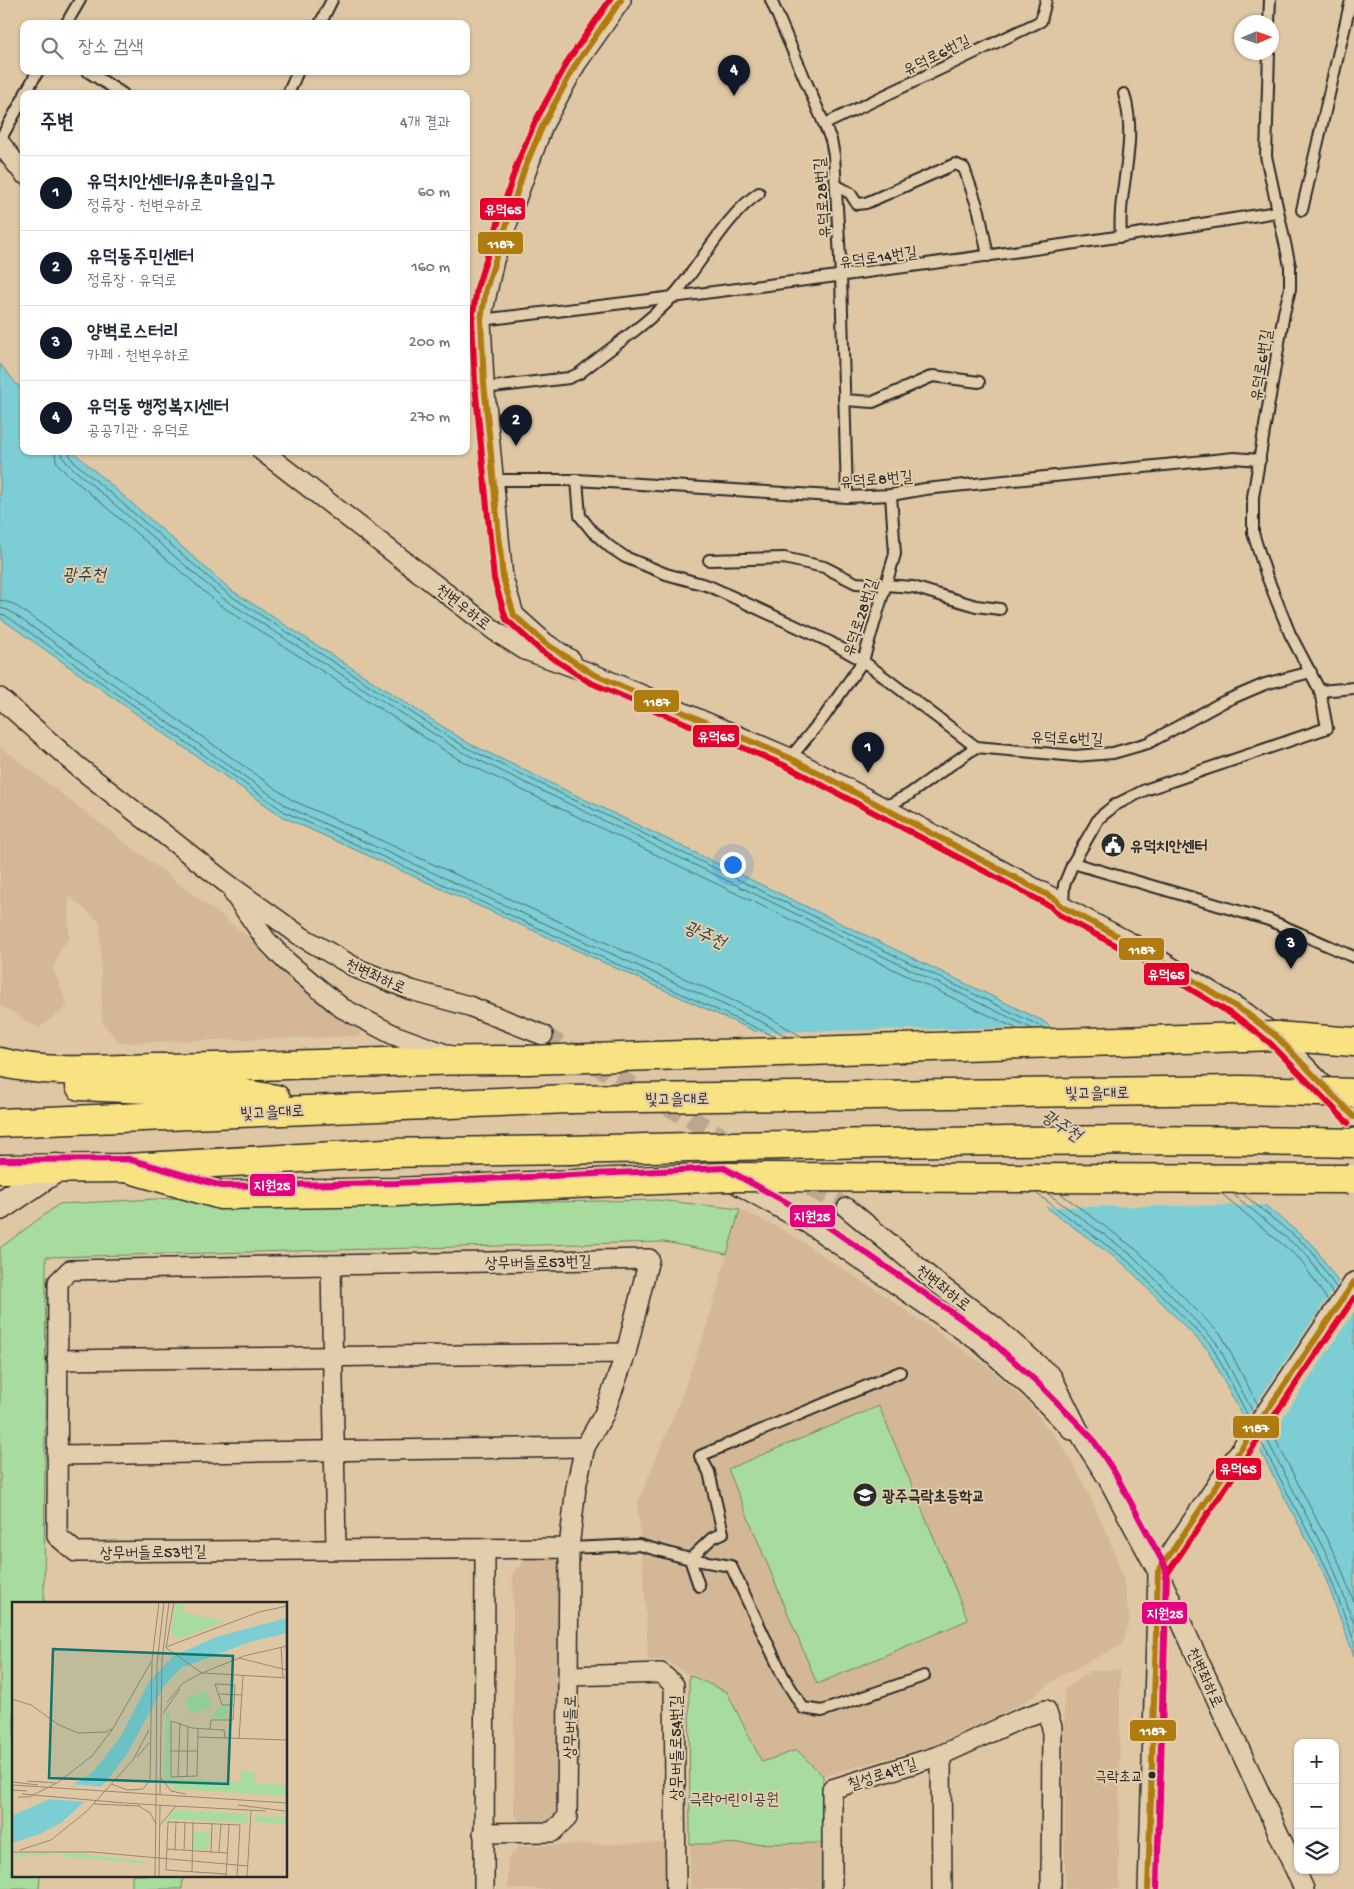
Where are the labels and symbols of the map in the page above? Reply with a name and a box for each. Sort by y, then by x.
north arrow [1234,15,1279,60]
street label: 유덕로6번길 [901,33,974,82]
pin: 4 [718,55,750,96]
street label: 유덕로28번길 [812,157,837,239]
line badge: 유덕65 [479,197,526,221]
text: 유덕65 [485,203,522,220]
line badge: 1187 [477,231,524,255]
text: 1187 [487,237,515,254]
street label: 유덕로14번길 [838,245,919,274]
street label: 유덕로6번길 [1248,328,1279,403]
pin: 2 [500,405,532,446]
street label: 유덕로8번길 [839,469,914,494]
water label: 광주천 [62,566,107,587]
street label: 유덕로28번길 [841,577,884,660]
street label: 천변우하로 [431,581,493,636]
line badge: 1187 [633,689,680,713]
text: 1187 [643,695,671,712]
line badge: 유덕65 [692,724,740,748]
text: 유덕65 [698,730,735,747]
street label: 유덕로6번길 [1030,730,1104,751]
pin: 1 [852,732,884,773]
public building icon: 유덕치안센터 [1100,832,1126,858]
place label: 유덕치안센터 [1130,839,1207,858]
your location [720,852,746,878]
water label: 광주천 [680,918,729,955]
pin: 3 [1275,928,1307,969]
line badge: 1187 [1118,937,1165,961]
text: 1187 [1128,943,1156,960]
street label: 천변좌하로 [341,956,408,1000]
line badge: 유덕65 [1143,962,1190,986]
text: 유덕65 [1148,968,1185,985]
street label: 빛고을대로 [1065,1085,1129,1106]
street label: 빛고을대로 [645,1091,709,1112]
street label: 빛고을대로 [240,1103,305,1126]
water label: 광주천 [1037,1107,1086,1148]
line badge: 지원25 [249,1173,296,1197]
text: 지원25 [254,1179,291,1196]
line badge: 지원25 [789,1204,836,1228]
text: 지원25 [794,1210,831,1227]
street label: 상무버들로53번길 [484,1254,592,1275]
street label: 천변좌하로 [911,1262,973,1317]
line badge: 1187 [1232,1415,1280,1439]
text: 1187 [1242,1421,1270,1438]
line badge: 유덕65 [1215,1457,1262,1481]
text: 유덕65 [1220,1462,1257,1479]
school or university icon: 광주극락초등학교 [852,1482,878,1508]
place label: 광주극락초등학교 [882,1489,985,1508]
street label: 상무버들로53번길 [99,1544,207,1565]
line badge: 지원25 [1141,1601,1188,1625]
inset map [12,1602,288,1876]
text: 지원25 [1147,1607,1184,1624]
street label: 천변좌하로 [1181,1645,1225,1712]
street label: 상무버들로 [562,1695,583,1759]
street label: 상무버들로54번길 [669,1695,688,1801]
line badge: 1187 [1129,1719,1177,1742]
text: 1187 [1139,1724,1167,1741]
street label: 칠성로4번길 [846,1755,920,1796]
place label: 극락초교 [1095,1769,1143,1787]
marker: 극락초교 [1147,1770,1157,1780]
park label: 극락어린이공원 [689,1792,779,1811]

